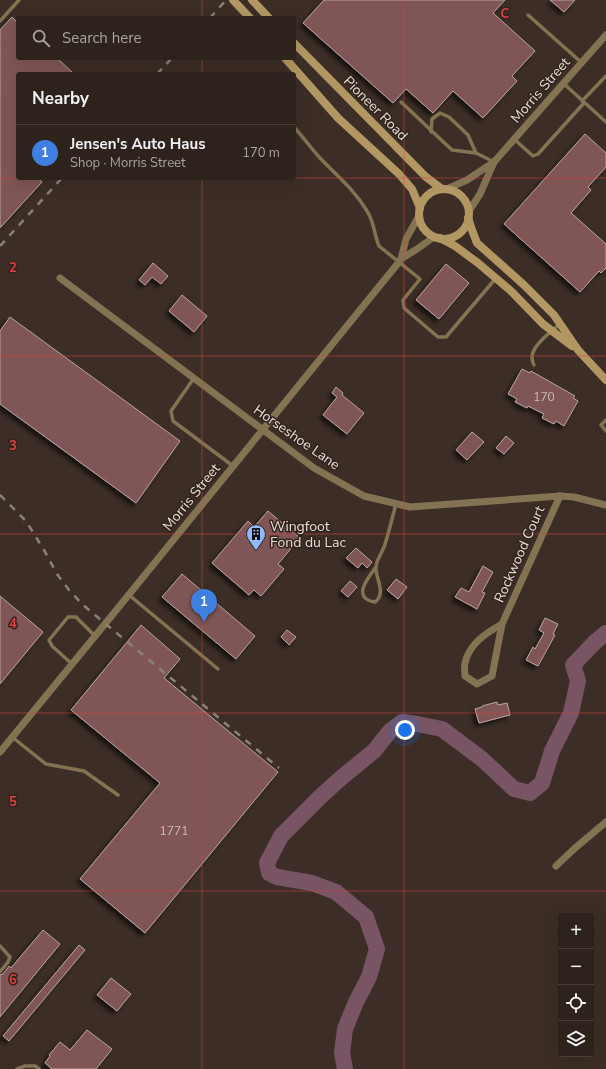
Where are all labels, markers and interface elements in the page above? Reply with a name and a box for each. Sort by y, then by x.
text: C [501,5,510,23]
search box [16,16,296,60]
icon: search [30,27,52,49]
text: Search here [62,28,142,48]
street label: Morris Street [506,53,574,127]
street label: Pioneer Road [339,72,412,145]
text: Nearby [32,87,89,110]
text: Jensen's Auto Haus [70,134,205,154]
text: 1 [41,144,49,162]
text: 170 m [242,144,280,162]
text: Shop · Morris Street [70,154,186,172]
text: 2 [9,259,17,277]
house number: 170 [533,389,555,405]
street label: Horseshoe Lane [250,401,344,474]
text: 3 [9,437,17,455]
street label: Morris Street [158,460,224,535]
street label: Rockwood Court [490,503,549,606]
place label: Wingfoot Fond du Lac [270,517,347,552]
building icon: Wingfoot Fond du Lac [245,523,267,551]
pin: 1 [191,589,217,622]
text: 4 [9,615,17,633]
your location [395,720,415,740]
text: 5 [9,793,17,811]
house number: 1771 [160,823,188,839]
map controls [558,913,594,1057]
button: + [558,913,594,949]
button: − [558,949,594,985]
text: 6 [9,971,17,989]
button: locate [558,985,594,1021]
button: layers [558,1021,594,1057]

